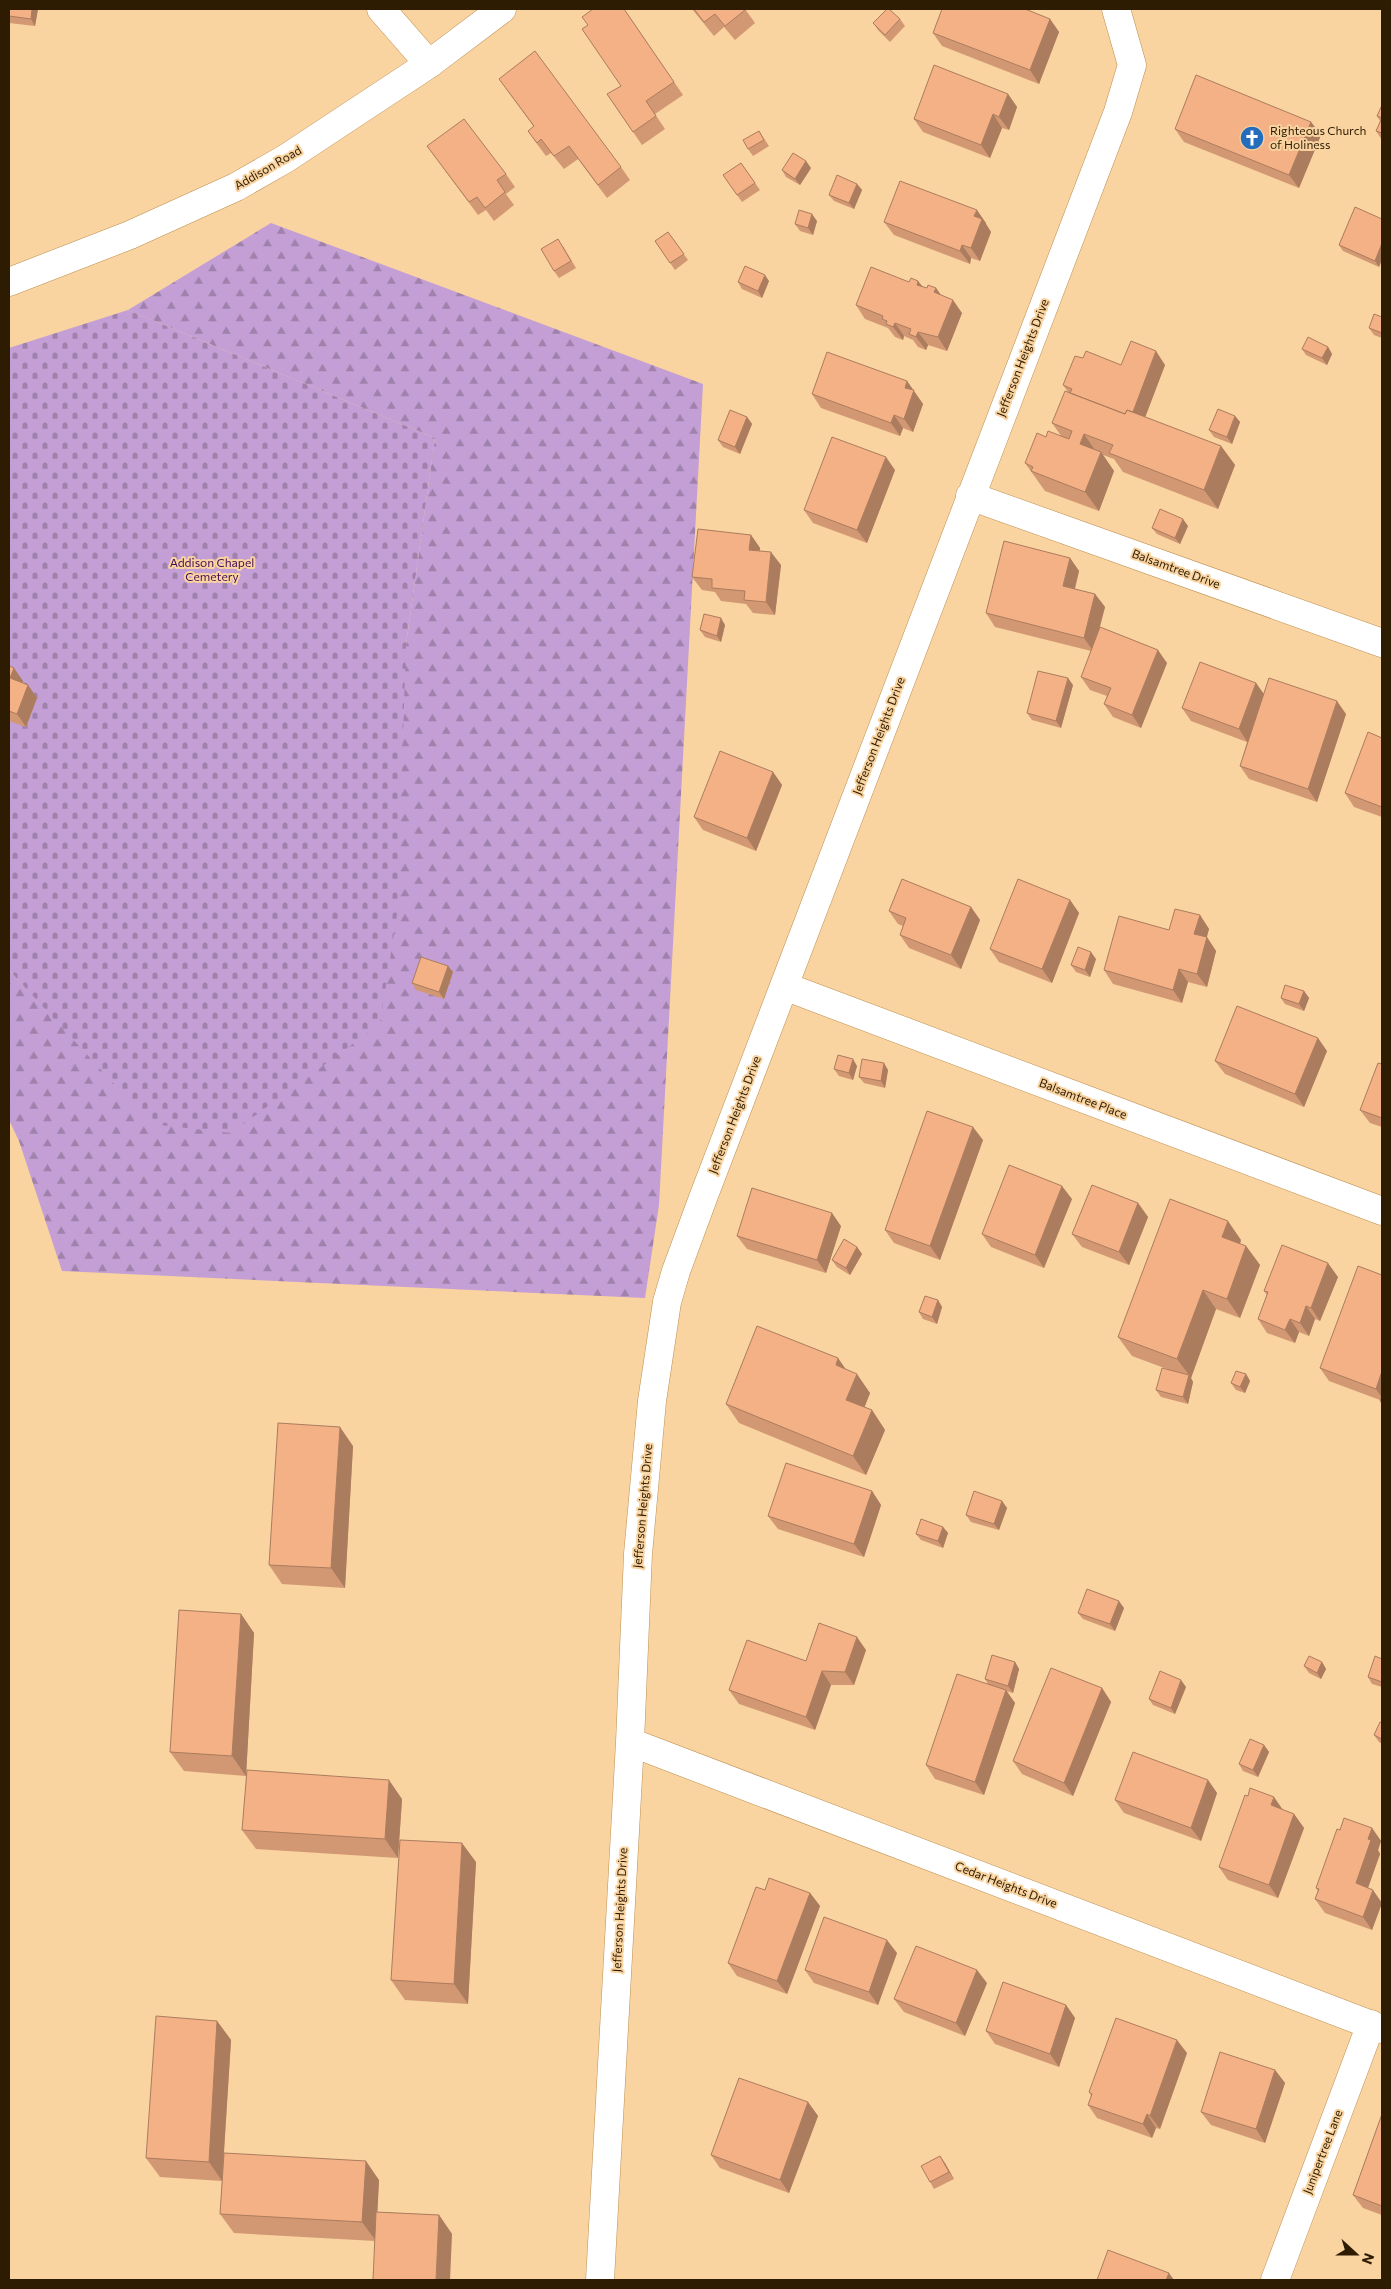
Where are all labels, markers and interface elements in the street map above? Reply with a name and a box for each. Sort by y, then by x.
place label: Righteous Church of Holiness [1270,123,1367,151]
church icon: Righteous Church of Holiness [1239,125,1265,151]
street label: Addison Road [232,142,303,192]
street label: Jefferson Heights Drive [993,297,1052,419]
street label: Balsamtree Drive [1130,546,1222,590]
park label: Addison Chapel Cemetery [170,555,254,583]
street label: Jefferson Heights Drive [849,675,908,797]
street label: Jefferson Heights Drive [705,1054,764,1176]
street label: Balsamtree Place [1037,1075,1129,1121]
street label: Jefferson Heights Drive [630,1443,655,1569]
street label: Jefferson Heights Drive [609,1847,630,1973]
street label: Cedar Heights Drive [953,1858,1059,1910]
street label: Junipertree Lane [1300,2107,1346,2196]
north arrow [1331,2229,1381,2279]
text: N [1359,2251,1378,2267]

